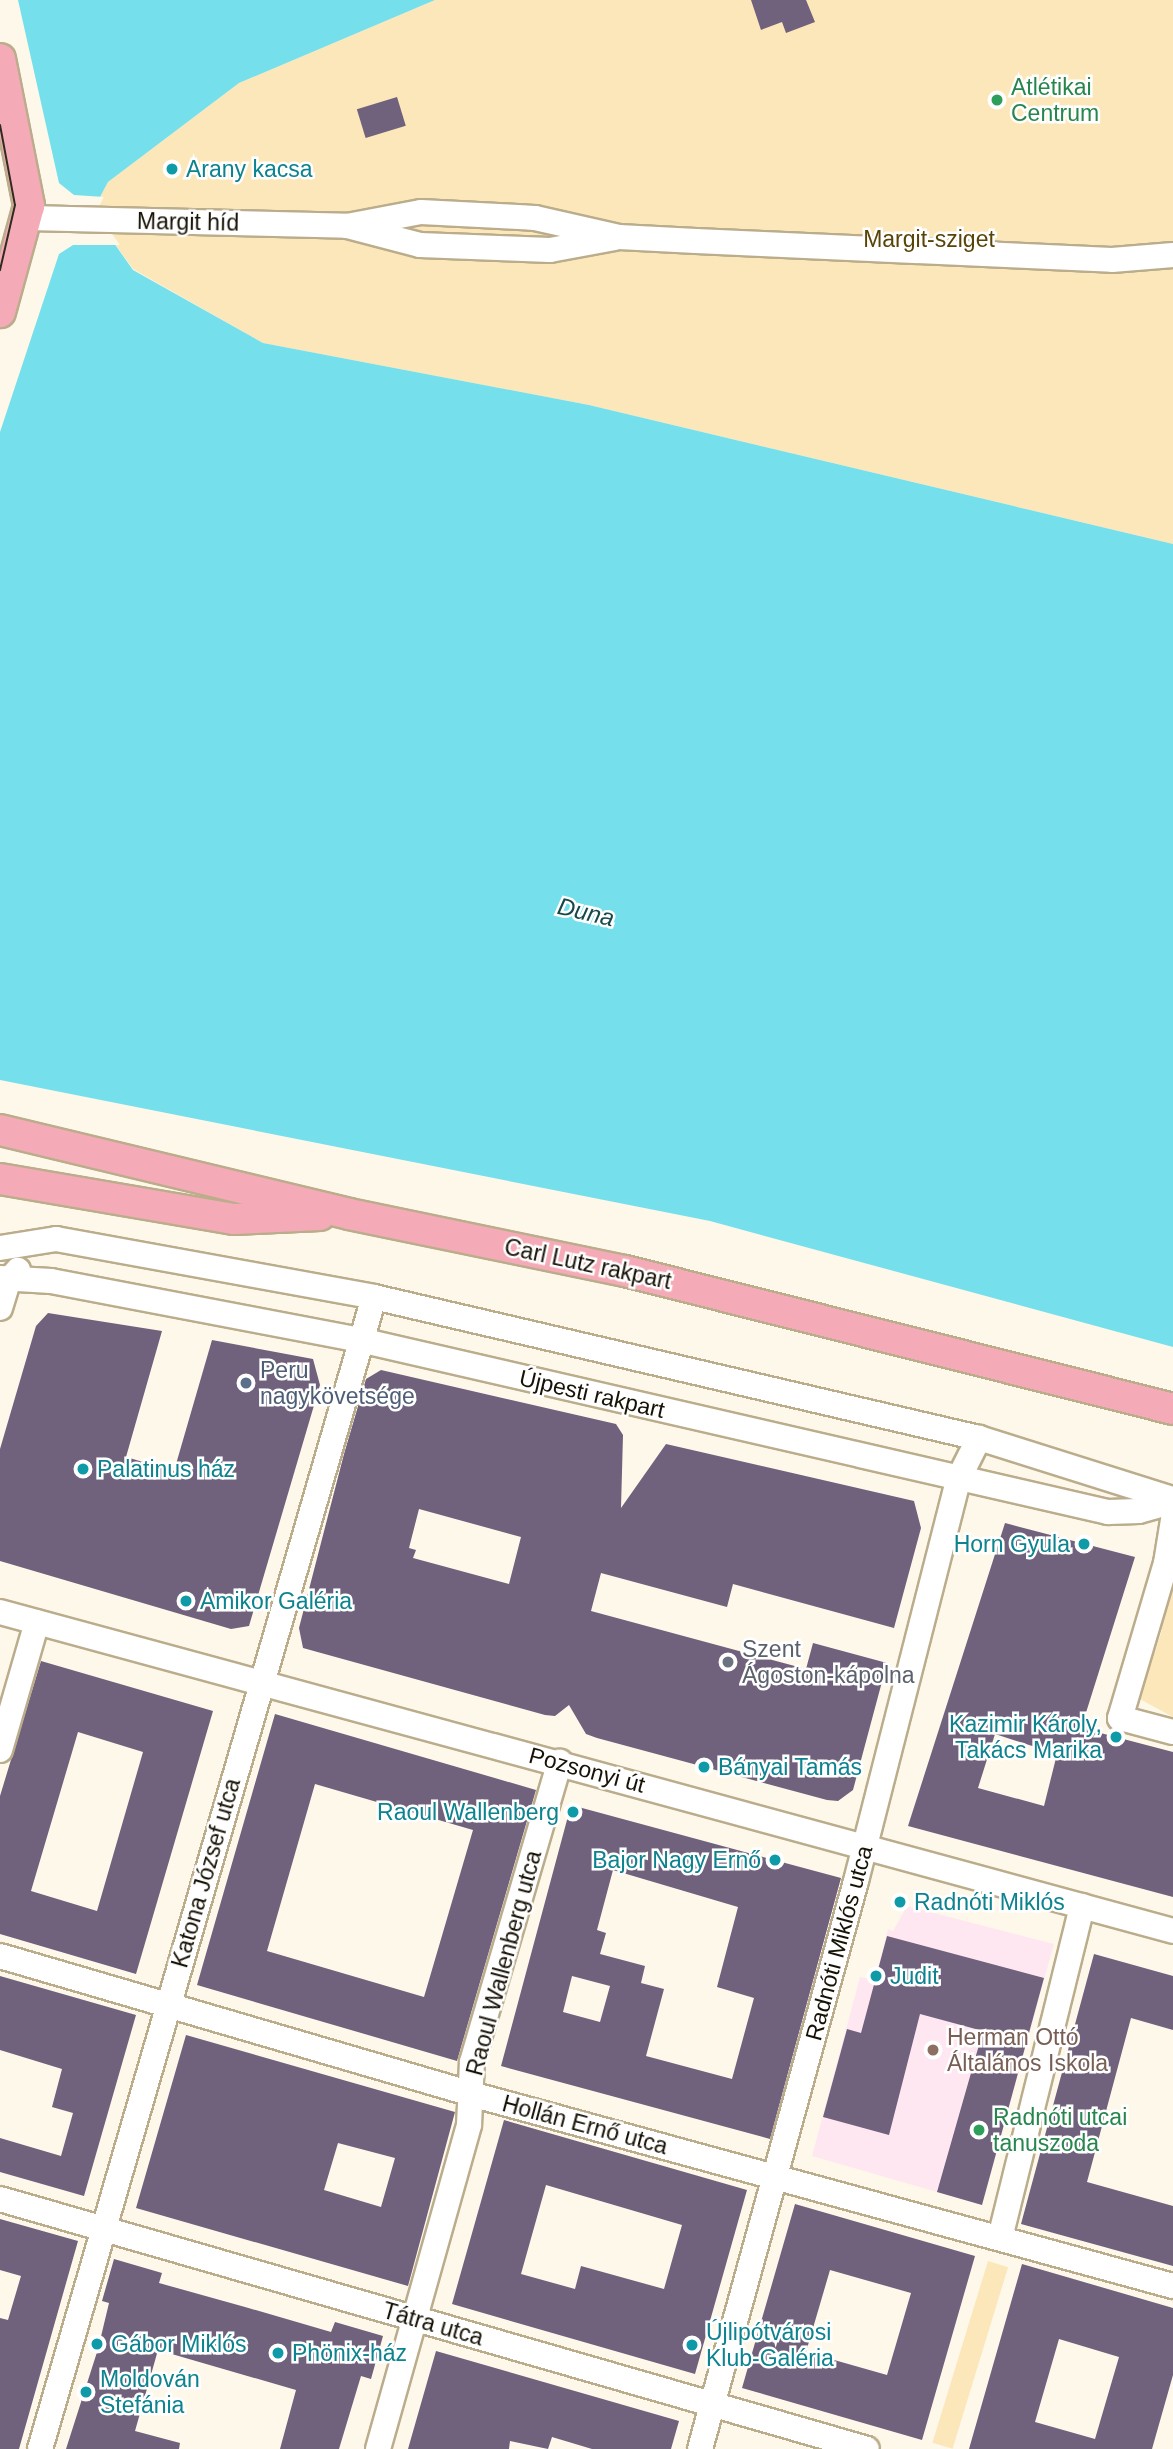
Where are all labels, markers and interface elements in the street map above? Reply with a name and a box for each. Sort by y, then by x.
place label: Atlétikai Centrum [1011,73,1099,127]
marker: Atlétikai Centrum [989,92,1005,108]
place label: Arany kacsa [186,155,313,183]
marker: Arany kacsa [164,161,180,177]
street label: Margit híd [137,207,239,237]
park label: Margit-sziget [863,225,995,253]
water label: Duna [555,892,617,932]
street label: Carl Lutz rakpart [502,1233,674,1295]
place label: Peru nagykövetsége [260,1356,415,1410]
street label: Újpesti rakpart [517,1364,667,1424]
marker: Peru nagykövetsége [238,1375,254,1391]
place label: Palatinus ház [97,1455,235,1483]
marker: Palatinus ház [75,1461,91,1477]
place label: Horn Gyula [954,1530,1070,1558]
marker: Horn Gyula [1076,1536,1092,1552]
place label: Amikor Galéria [200,1587,352,1615]
marker: Amikor Galéria [178,1593,194,1609]
place label: Szent Ágoston-kápolna [742,1635,915,1689]
marker: Szent Ágoston-kápolna [720,1654,736,1670]
place label: Kazimir Károly, Takács Marika [949,1710,1102,1764]
marker: Kazimir Károly, Takács Marika [1108,1729,1124,1745]
street label: Pozsonyi út [526,1741,648,1799]
place label: Bányai Tamás [718,1753,862,1781]
marker: Bányai Tamás [696,1759,712,1775]
street label: Katona József utca [166,1775,246,1971]
place label: Raoul Wallenberg [377,1798,559,1826]
marker: Raoul Wallenberg [565,1804,581,1820]
street label: Radnóti Miklós utca [800,1842,878,2044]
place label: Bajor Nagy Ernő [592,1846,761,1874]
street label: Raoul Wallenberg utca [461,1847,547,2079]
marker: Bajor Nagy Ernő [767,1852,783,1868]
place label: Radnóti Miklós [914,1888,1065,1916]
marker: Radnóti Miklós [892,1894,908,1910]
place label: Judit [890,1962,939,1990]
marker: Judit [868,1968,884,1984]
place label: Herman Ottó Általános Iskola [947,2023,1108,2077]
marker: Herman Ottó Általános Iskola [925,2042,941,2058]
street label: Hollán Ernő utca [499,2090,671,2160]
place label: Radnóti utcai tanuszoda [993,2103,1127,2157]
marker: Radnóti utcai tanuszoda [971,2122,987,2138]
street label: Tátra utca [379,2296,487,2352]
place label: Újlipótvárosi Klub-Galéria [706,2318,834,2372]
place label: Gábor Miklós [111,2330,246,2358]
marker: Gábor Miklós [89,2336,105,2352]
marker: Újlipótvárosi Klub-Galéria [684,2337,700,2353]
place label: Phönix-ház [292,2339,407,2367]
marker: Phönix-ház [270,2345,286,2361]
place label: Moldován Stefánia [100,2365,200,2419]
marker: Moldován Stefánia [78,2384,94,2400]

